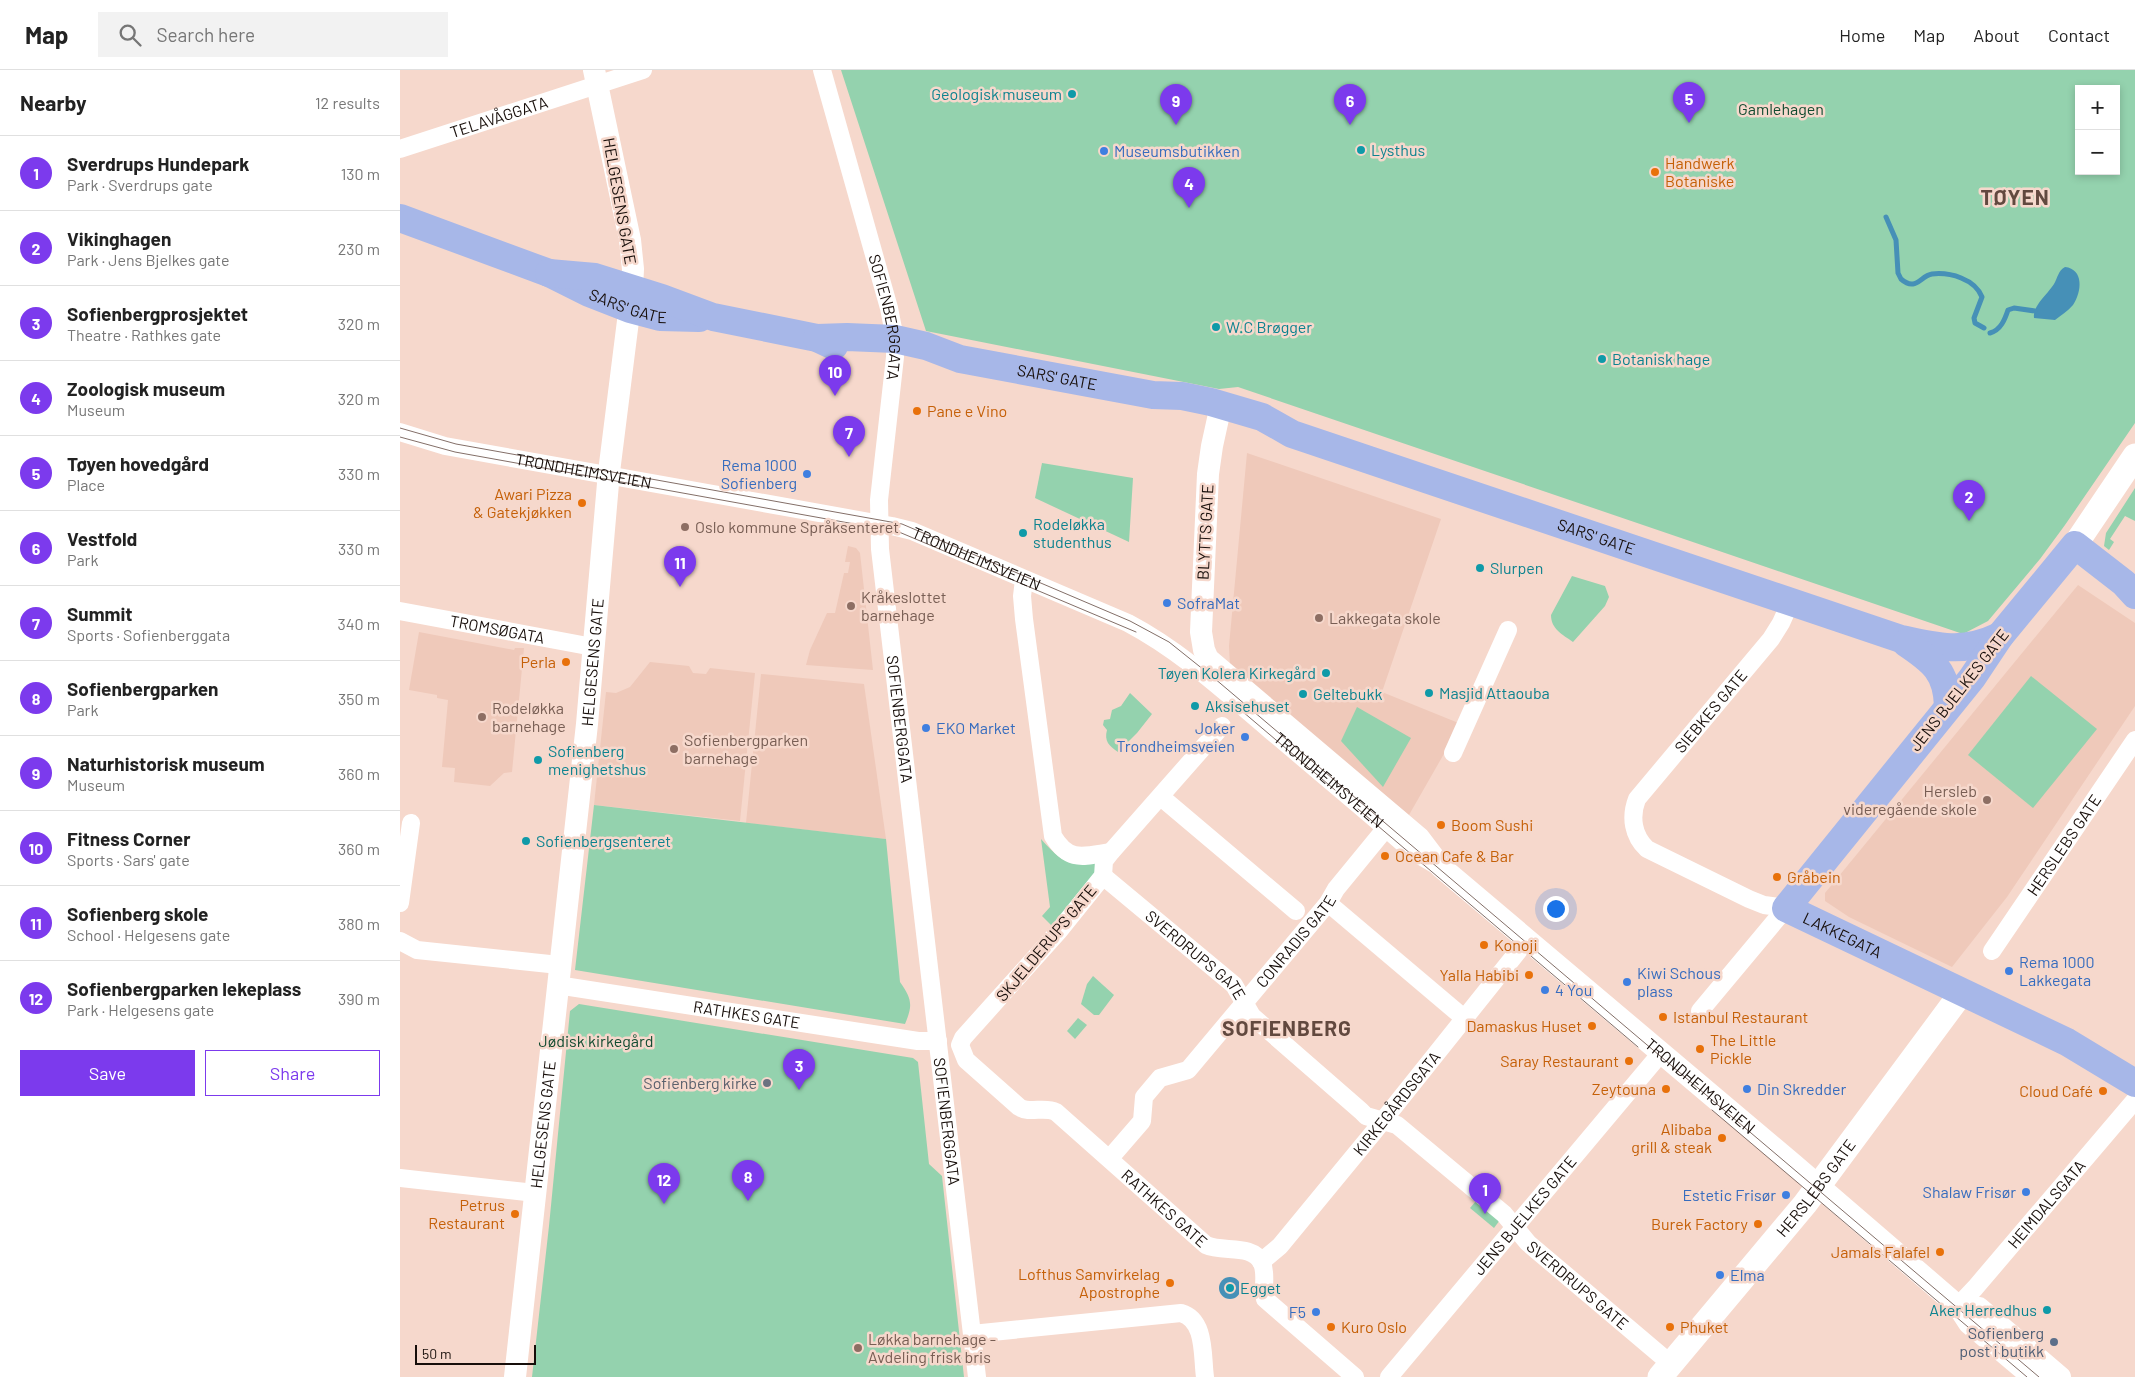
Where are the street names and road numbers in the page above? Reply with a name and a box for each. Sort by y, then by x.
street label: TELAVÅGGATA [448,92,550,141]
street label: HELGESENS GATE [600,136,641,266]
street label: SOFIENBERGGATA [865,252,905,382]
street label: SARS' GATE [587,284,667,326]
street label: SARS' GATE [1016,360,1099,393]
street label: TRONDHEIMSVEIEN [514,449,653,492]
street label: BLYTTS GATE [1193,484,1216,580]
street label: SARS' GATE [1555,514,1638,558]
street label: TRONDHEIMSVEIEN [910,522,1044,594]
street label: HELGESENS GATE [577,597,607,727]
street label: TROMSØGATA [448,611,547,647]
street label: JENS BJELKES GATE [1905,625,2012,754]
street label: SOFIENBERGGATA [884,654,917,784]
street label: SIEBKES GATE [1670,665,1751,756]
street label: TRONDHEIMSVEIEN [1271,728,1388,831]
street label: HERSLEBS GATE [2022,791,2104,899]
street label: SKJELDERUPS GATE [991,881,1100,1005]
street label: CONRADIS GATE [1252,892,1339,991]
street label: SVERDRUPS GATE [1142,906,1250,1003]
street label: LAKKEGATA [1800,908,1885,961]
street label: RATHKES GATE [692,996,802,1032]
street label: TRONDHEIMSVEIEN [1642,1034,1759,1137]
street label: KIRKEGÅRDSGATA [1349,1047,1444,1159]
street label: SOFIENBERGGATA [931,1056,964,1187]
street label: HELGESENS GATE [526,1060,559,1189]
street label: HERSLEBS GATE [1772,1135,1859,1240]
street label: JENS BJELKES GATE [1469,1152,1580,1279]
street label: HEIMDALSGATA [2003,1156,2089,1252]
street label: RATHKES GATE [1118,1165,1212,1251]
street label: SVERDRUPS GATE [1523,1236,1633,1333]

